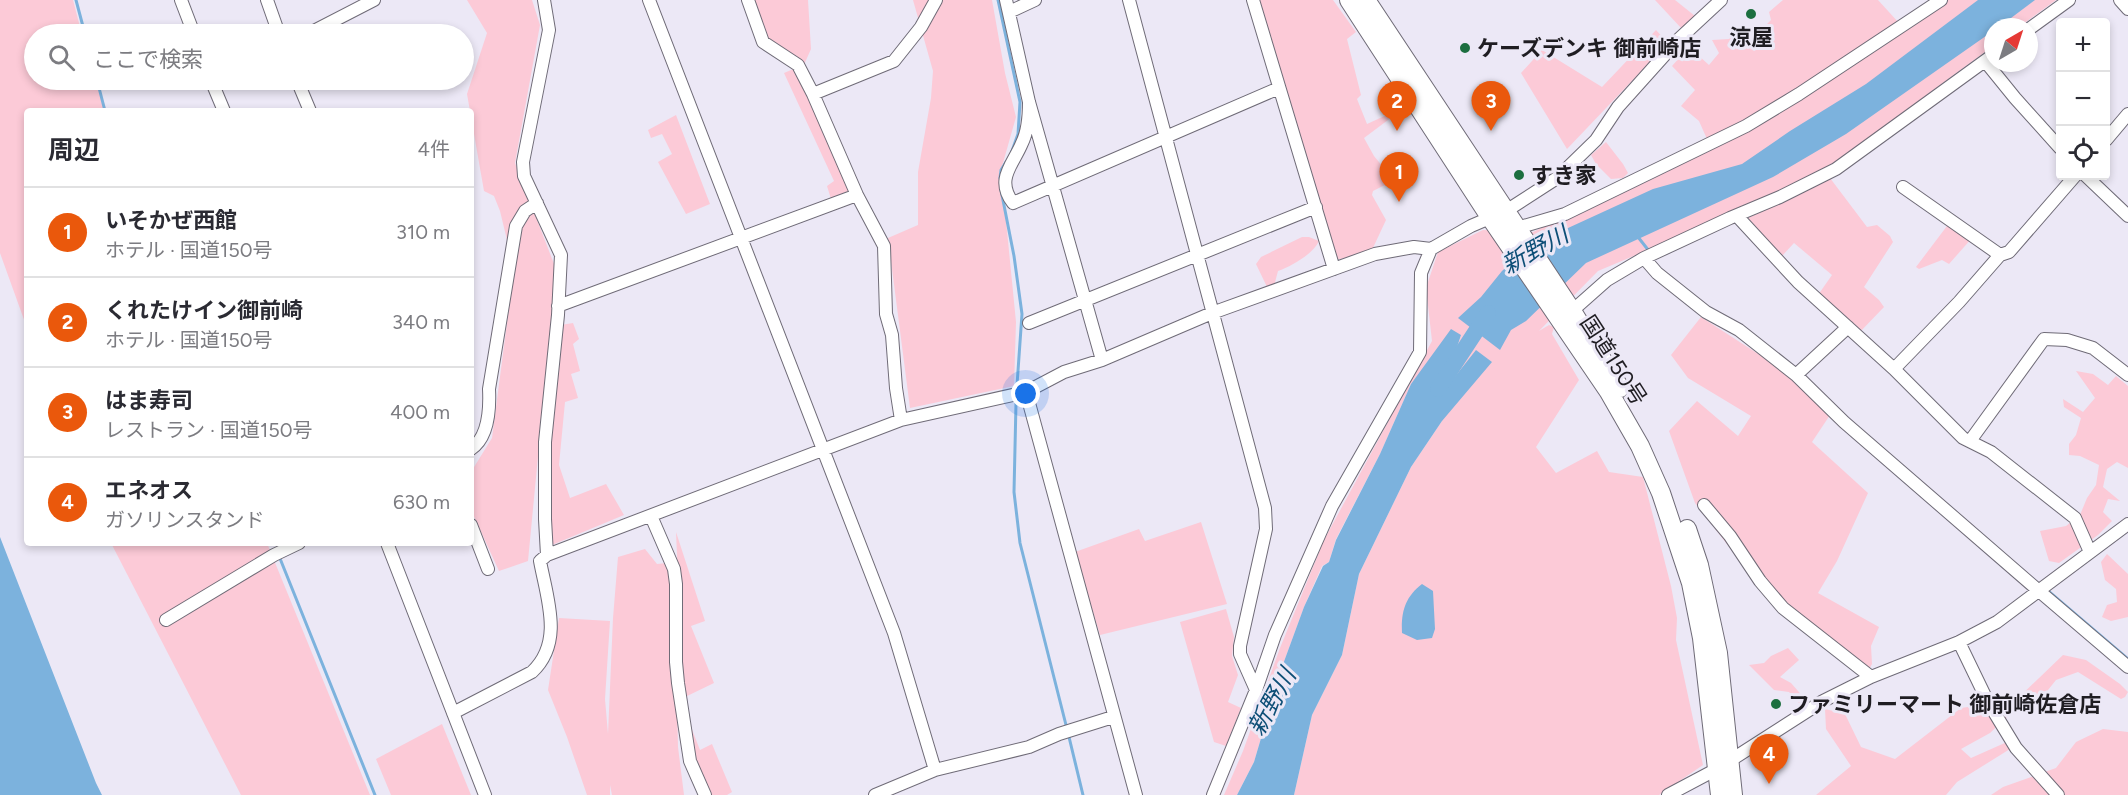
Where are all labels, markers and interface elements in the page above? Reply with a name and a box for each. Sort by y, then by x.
marker: 涼屋 [1744,7,1758,21]
north arrow [1984,18,2038,72]
map controls [2056,18,2110,180]
button: + [2056,18,2110,72]
search box [24,24,474,90]
place label: 涼屋 [1729,24,1773,51]
place label: ケーズデンキ 御前崎店 [1477,35,1701,62]
icon: search [45,41,78,74]
marker: ケーズデンキ 御前崎店 [1458,41,1472,55]
text: ここで検索 [93,46,203,73]
button: − [2056,72,2110,126]
pin: 2 [1378,82,1416,131]
pin: 3 [1472,82,1510,131]
button: locate [2056,126,2110,180]
text: 周辺 [48,134,100,166]
text: 4件 [418,137,450,161]
pin: 1 [1380,152,1418,202]
place label: すき家 [1531,162,1597,189]
marker: すき家 [1512,168,1526,182]
text: いそかぜ西館 [105,207,237,234]
water label: 新野川 [1496,218,1576,280]
text: 1 [63,220,72,244]
text: 310 m [396,220,450,244]
text: ホテル · 国道150号 [105,238,273,262]
text: くれたけイン御前崎 [105,297,303,324]
text: 2 [62,310,73,334]
text: 340 m [392,310,450,334]
street label: 国道150号 [1575,310,1653,410]
text: ホテル · 国道150号 [105,328,273,352]
your location [1011,379,1040,408]
text: はま寿司 [105,387,193,414]
text: 3 [62,400,73,424]
text: 400 m [390,400,450,424]
text: レストラン · 国道150号 [105,418,313,442]
text: エネオス [105,477,193,504]
text: 4 [61,490,74,514]
text: 630 m [393,490,450,514]
text: ガソリンスタンド [105,508,265,532]
water label: 新野川 [1241,661,1303,740]
place label: ファミリーマート 御前崎佐倉店 [1788,691,2101,718]
marker: ファミリーマート 御前崎佐倉店 [1769,697,1783,711]
pin: 4 [1750,734,1788,784]

